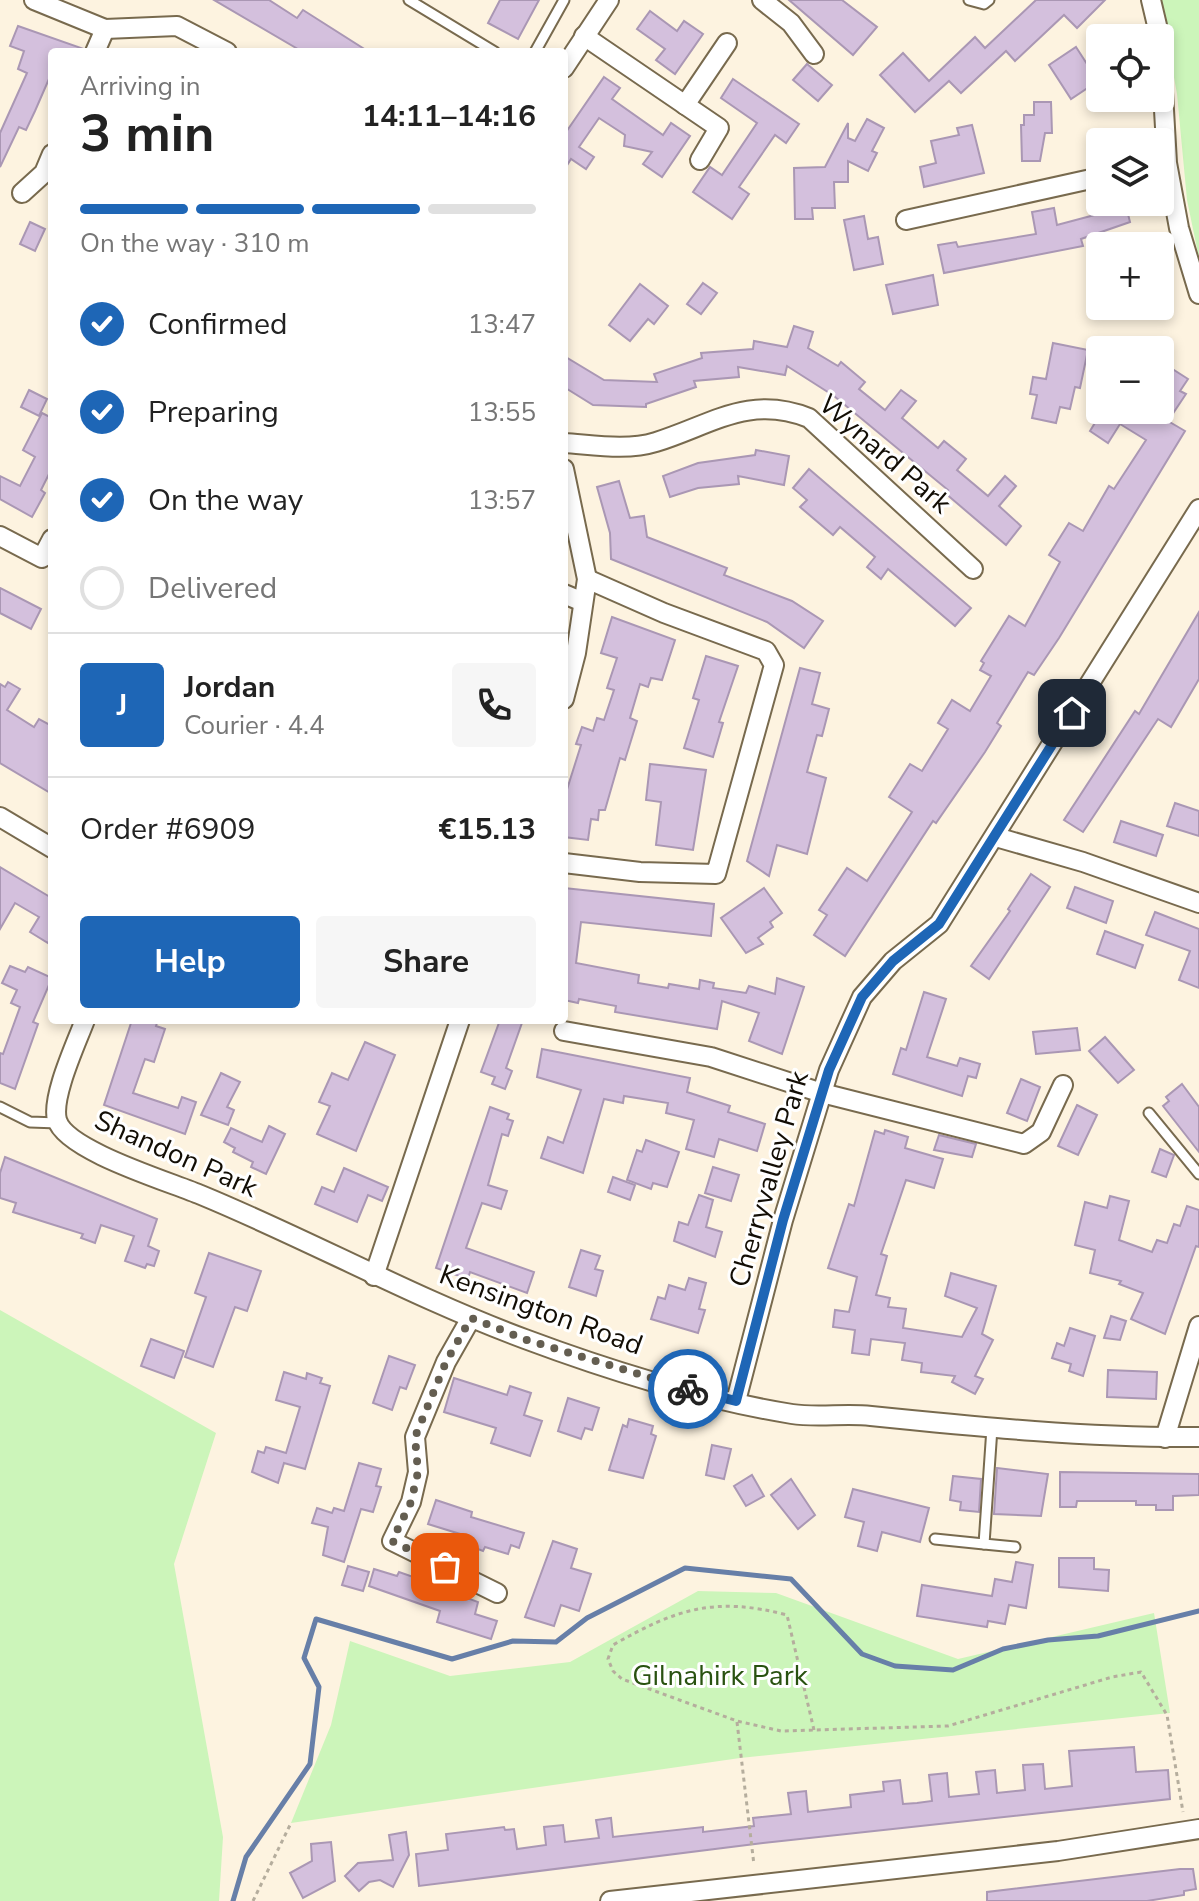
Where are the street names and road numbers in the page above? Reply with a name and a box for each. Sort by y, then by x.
street label: Wynard Park [810,386,960,523]
street label: Cherryvalley Park [720,1066,818,1291]
street label: Shandon Park [88,1101,264,1207]
street label: Kensington Road [434,1256,648,1364]

